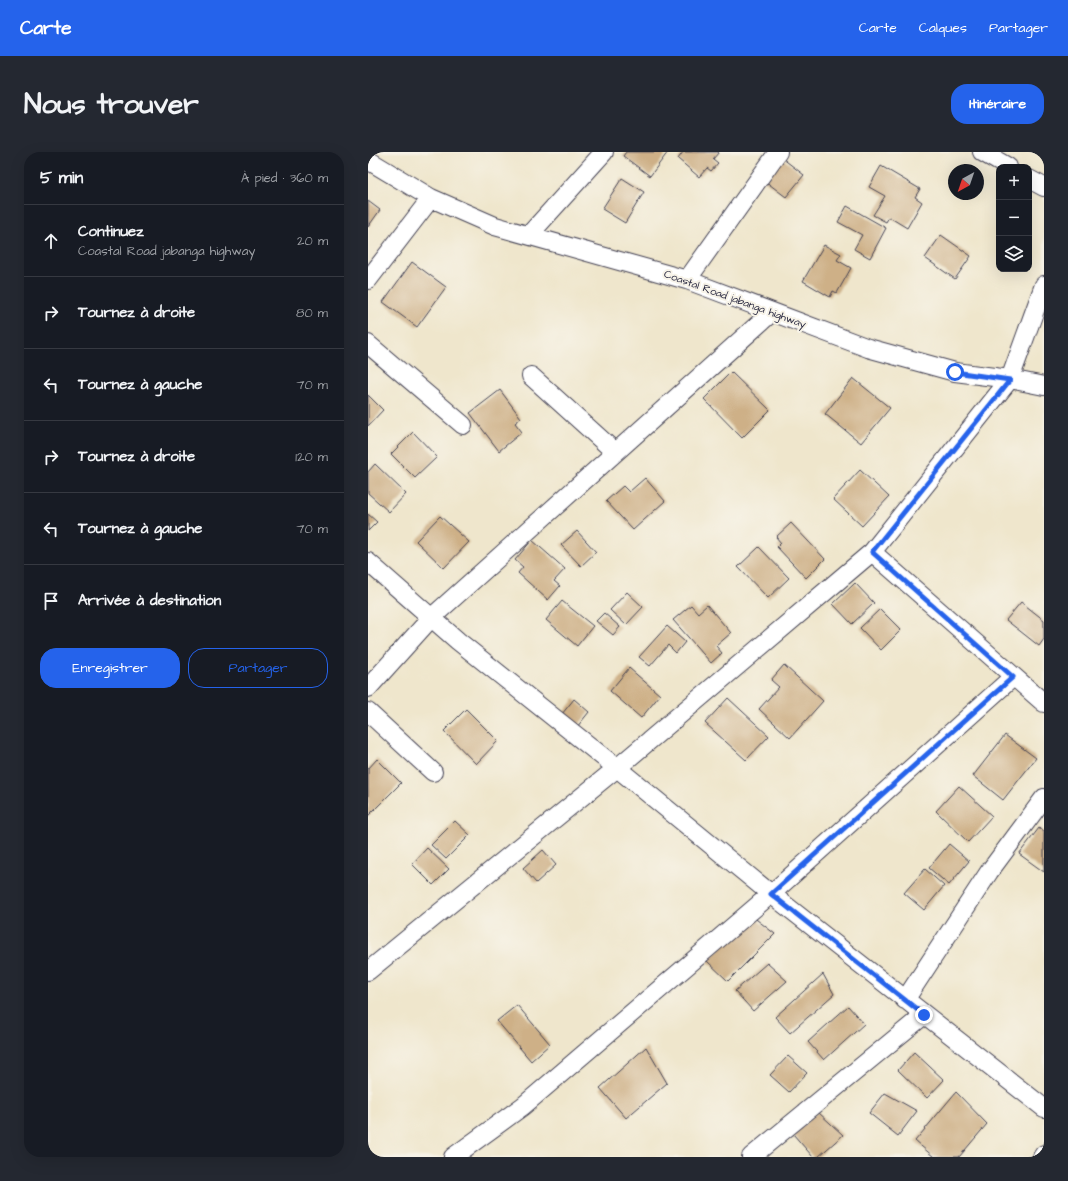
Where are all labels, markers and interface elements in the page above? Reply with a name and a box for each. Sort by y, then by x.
text: Carte [20,15,72,42]
text: Carte [859,18,897,38]
text: Calques [919,18,967,38]
text: Partager [989,18,1048,38]
button: Itinéraire [951,84,1044,124]
text: Nous trouver [24,85,199,124]
north arrow [948,164,984,200]
map controls [996,164,1032,272]
button: + [996,164,1032,200]
text: 5 min [40,166,83,190]
text: À pied · 360 m [241,169,328,187]
button: − [996,200,1032,236]
text: Continuez [78,221,144,242]
icon: ahead [40,230,62,252]
text: 20 m [297,232,328,250]
button: layers [996,236,1032,272]
text: Coastal Road jabanga highway [78,242,256,260]
street label: Coastal Road jabanga highway [662,266,808,333]
icon: right [40,302,62,324]
text: Tournez à droite [78,302,195,323]
text: 80 m [296,304,328,322]
route start [946,363,964,381]
icon: left [40,374,62,396]
text: Tournez à gauche [78,374,202,395]
text: 70 m [296,376,328,394]
icon: right [40,446,62,468]
text: Tournez à droite [78,446,195,467]
text: 120 m [295,448,328,466]
icon: left [40,518,62,540]
text: Tournez à gauche [78,518,202,539]
text: 70 m [296,520,328,538]
icon: arrive [40,590,62,612]
text: Arrivée à destination [78,590,221,611]
button: Enregistrer [40,648,180,688]
button: Partager [188,648,328,688]
route end [915,1006,933,1024]

